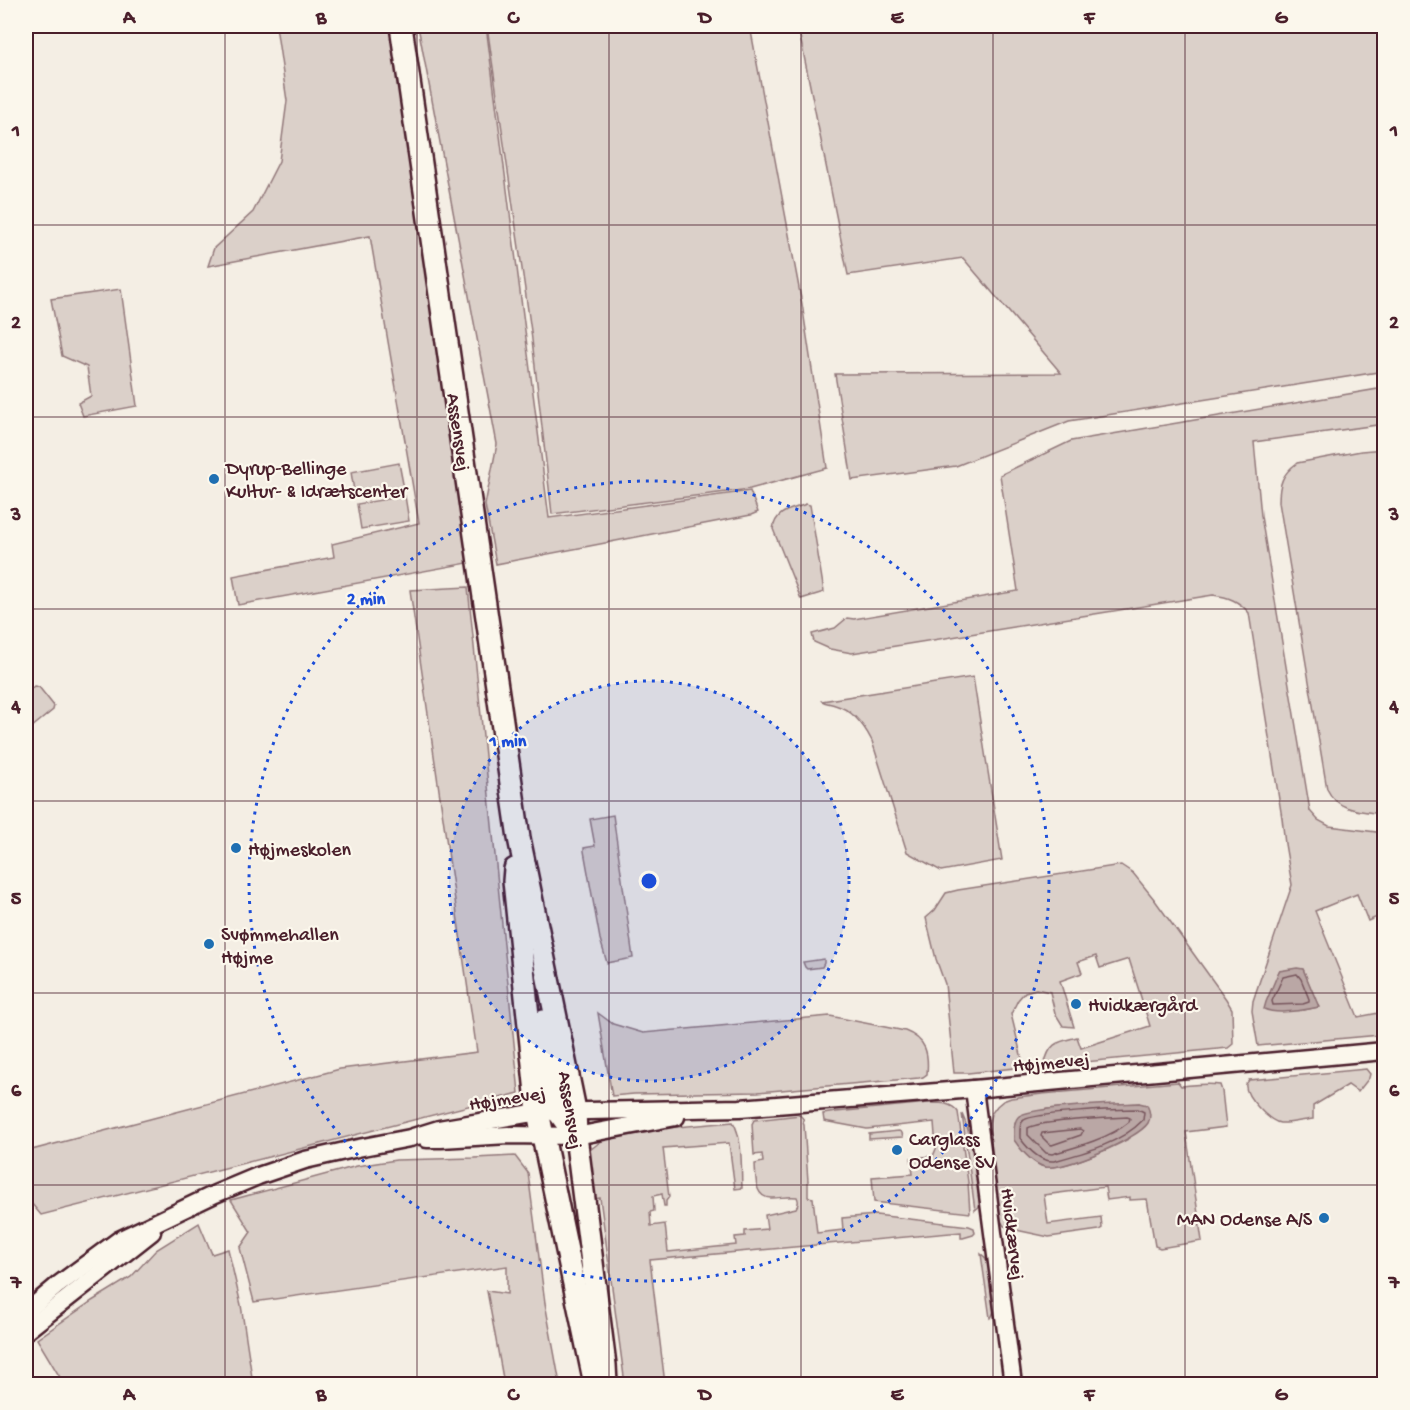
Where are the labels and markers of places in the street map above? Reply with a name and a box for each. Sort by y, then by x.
place label: Dyrup-Bellinge Kultur- & Idrætscenter [224,459,409,505]
marker: Dyrup-Bellinge Kultur- & Idrætscenter [207,472,221,486]
place label: Højmeskolen [248,840,352,863]
marker: Højmeskolen [229,841,243,855]
centre of rings [639,871,659,891]
place label: Svømmehallen Højme [221,925,339,971]
marker: Svømmehallen Højme [202,937,216,951]
place label: Hvidkærgård [1088,995,1199,1019]
marker: Hvidkærgård [1069,997,1083,1011]
place label: Carglass Odense SV [909,1130,995,1176]
marker: Carglass Odense SV [890,1143,904,1157]
place label: MAN Odense A/S [1177,1210,1313,1233]
marker: MAN Odense A/S [1317,1211,1331,1225]

